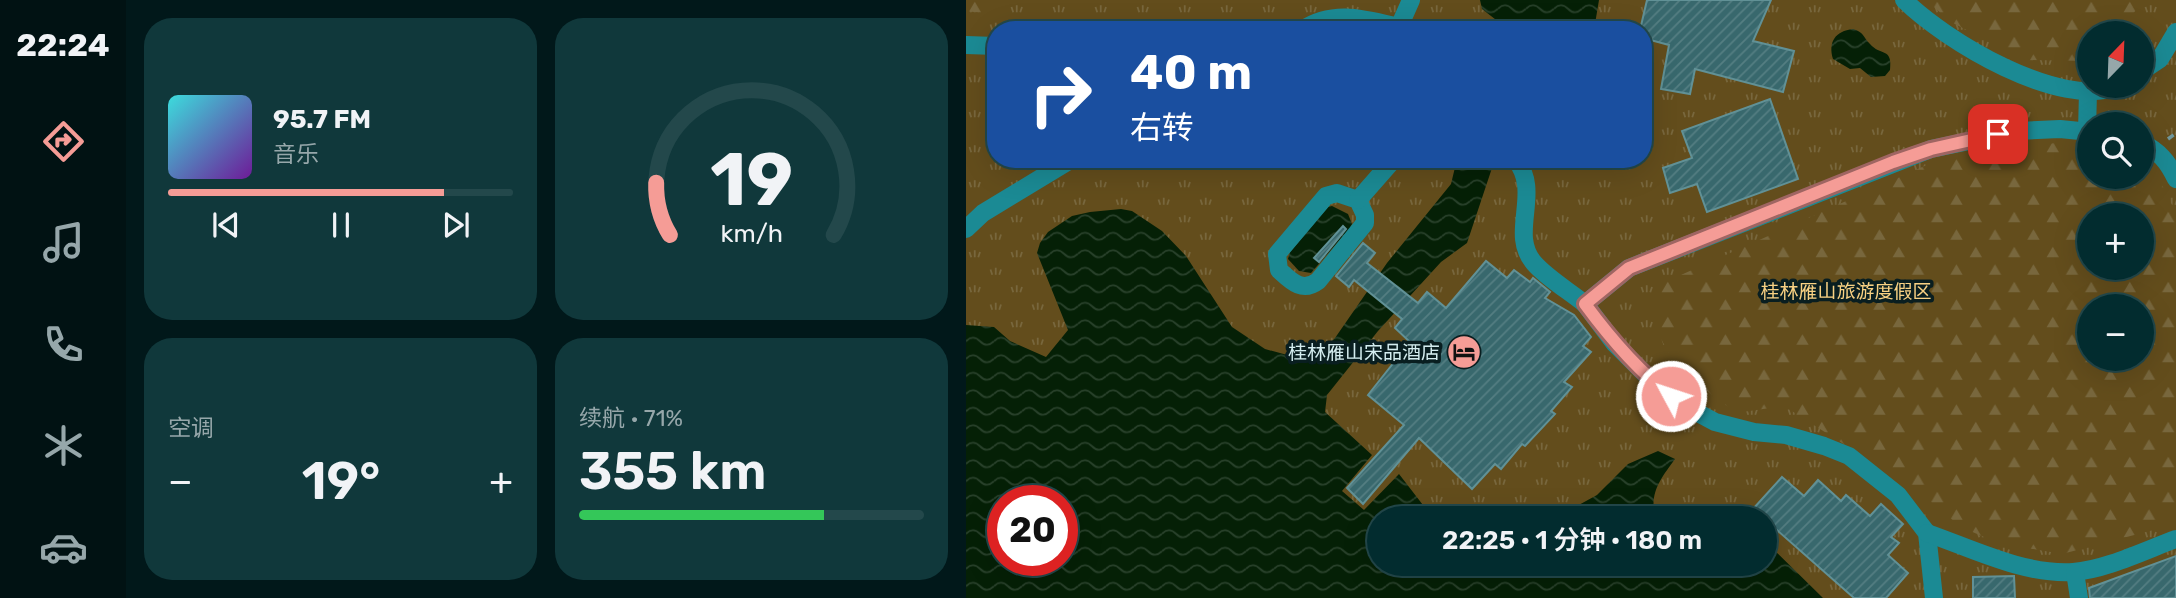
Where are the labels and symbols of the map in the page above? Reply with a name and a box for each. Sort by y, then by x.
north arrow [2077,21,2154,98]
pin [1968,104,2028,164]
park label: 桂林雁山旅游度假区 [1760,280,1932,303]
hotel icon: 桂林雁山宋品酒店 [1445,333,1483,371]
place label: 桂林雁山宋品酒店 [1288,341,1440,364]
position arrow [1634,359,1708,433]
speed limit sign: 20 [987,485,1078,576]

